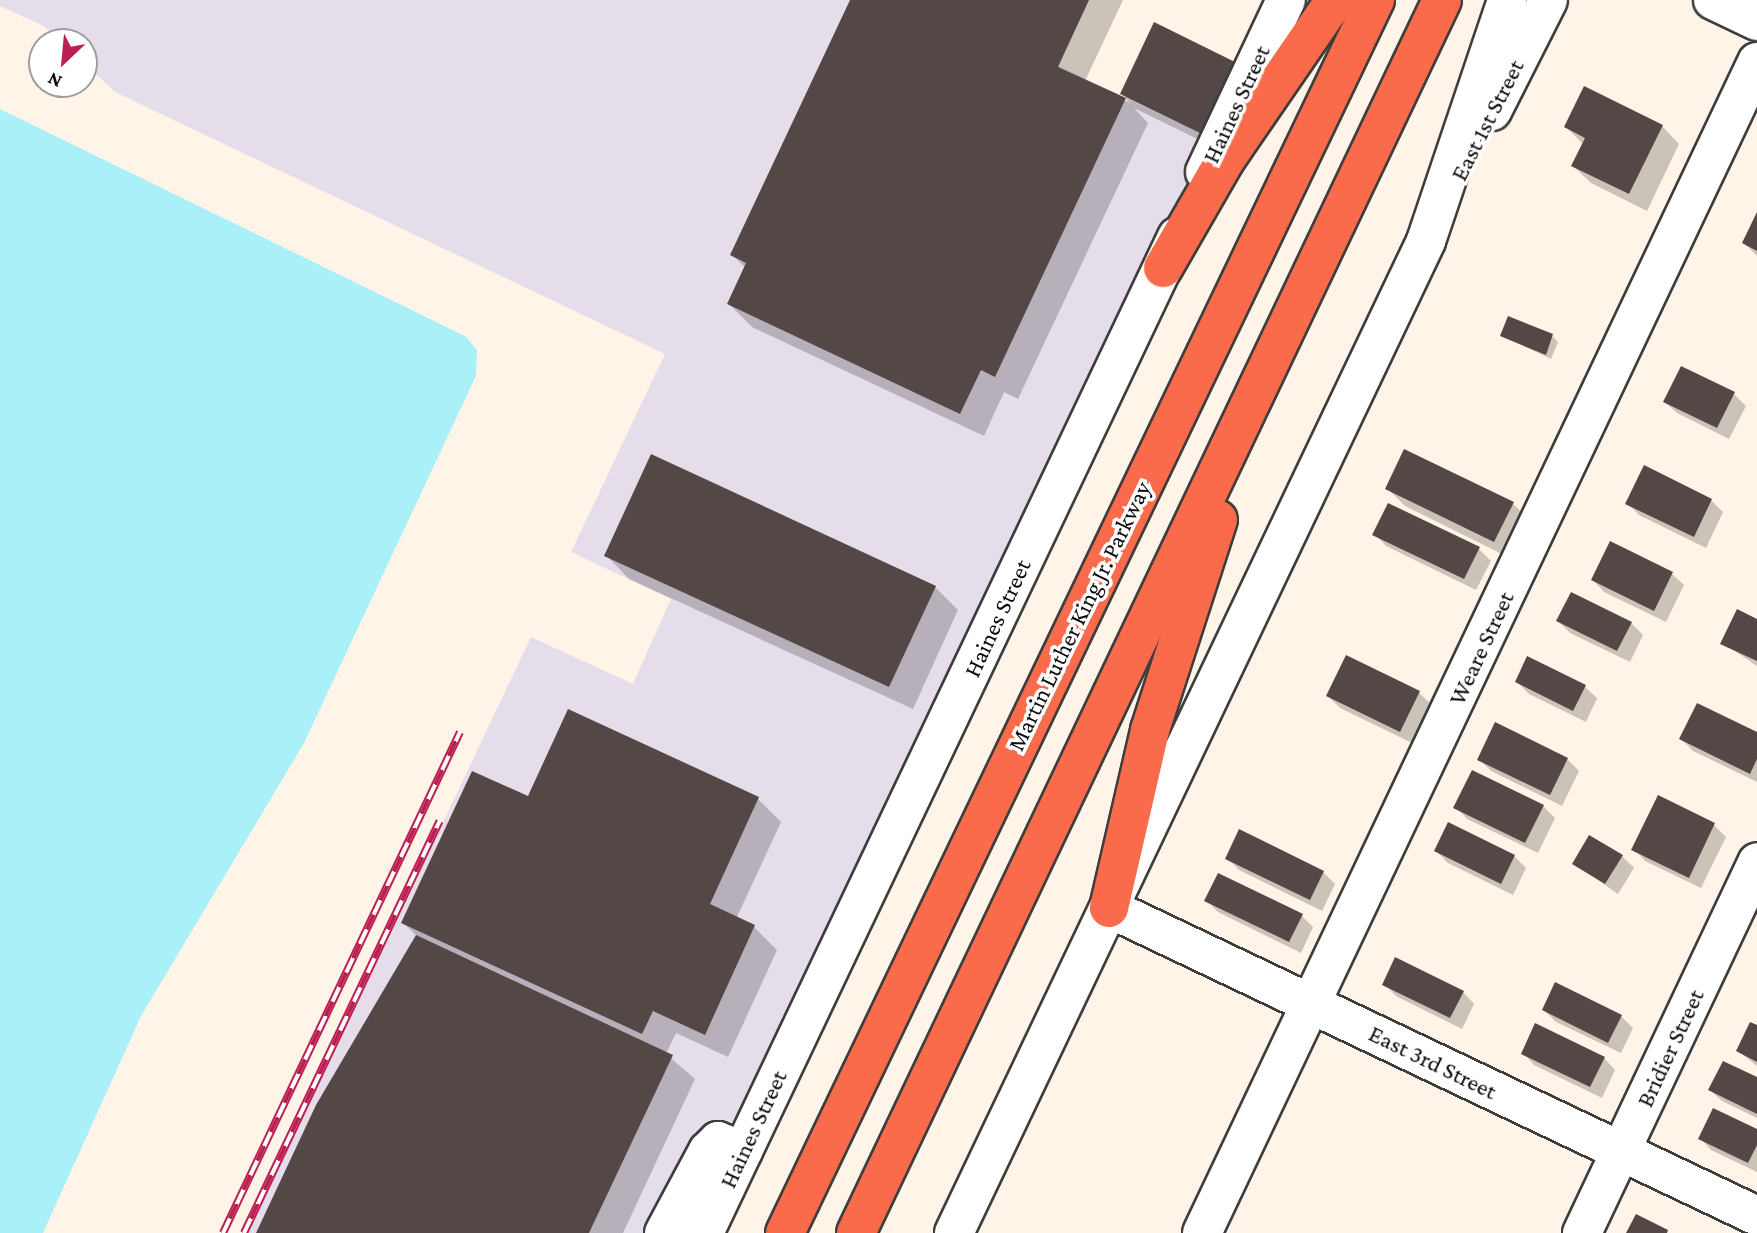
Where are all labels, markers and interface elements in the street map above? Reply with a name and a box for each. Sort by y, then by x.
north arrow [28,28,98,98]
street label: Haines Street [1196,40,1276,168]
street label: East 1st Street [1444,55,1530,185]
text: N [44,68,65,93]
street label: Martin Luther King Jr. Parkway [1001,477,1157,755]
street label: Haines Street [957,554,1037,682]
street label: Weare Street [1442,587,1520,709]
street label: Bridier Street [1630,985,1710,1111]
street label: East 3rd Street [1364,1019,1502,1105]
street label: Haines Street [713,1065,793,1193]

